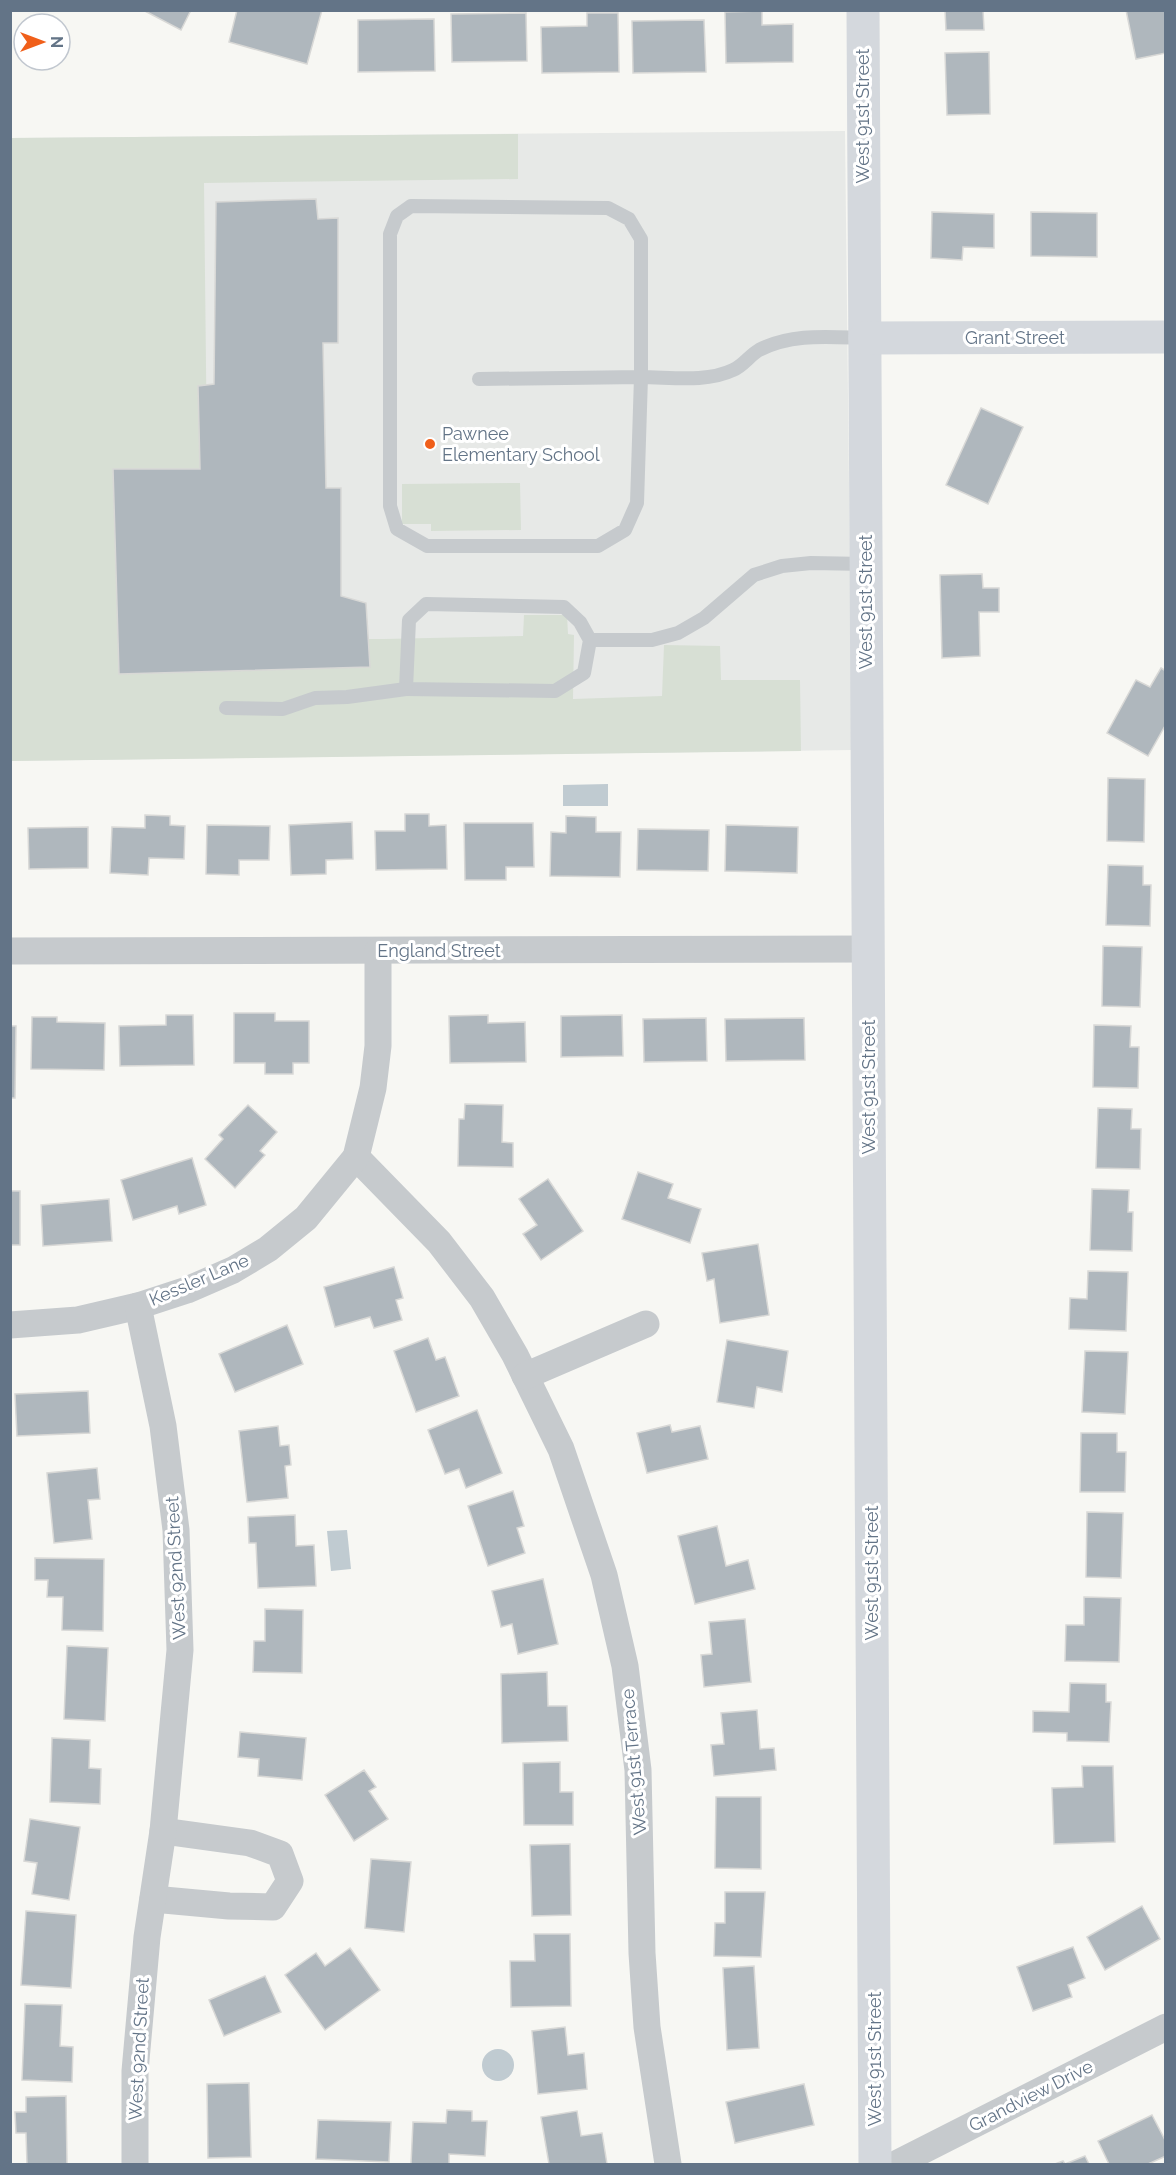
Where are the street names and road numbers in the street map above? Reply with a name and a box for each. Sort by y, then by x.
street label: West 91st Street [852,49,873,183]
street label: Grant Street [965,327,1065,348]
street label: West 91st Street [855,535,876,669]
street label: England Street [377,940,501,961]
street label: West 91st Street [858,1020,879,1154]
street label: Kessler Lane [146,1249,252,1310]
street label: West 92nd Street [161,1496,190,1640]
street label: West 91st Street [861,1506,882,1640]
street label: West 91st Terrace [617,1688,650,1836]
street label: West 92nd Street [124,1977,153,2121]
street label: West 91st Street [864,1992,885,2126]
street label: Grandview Drive [965,2055,1097,2136]

